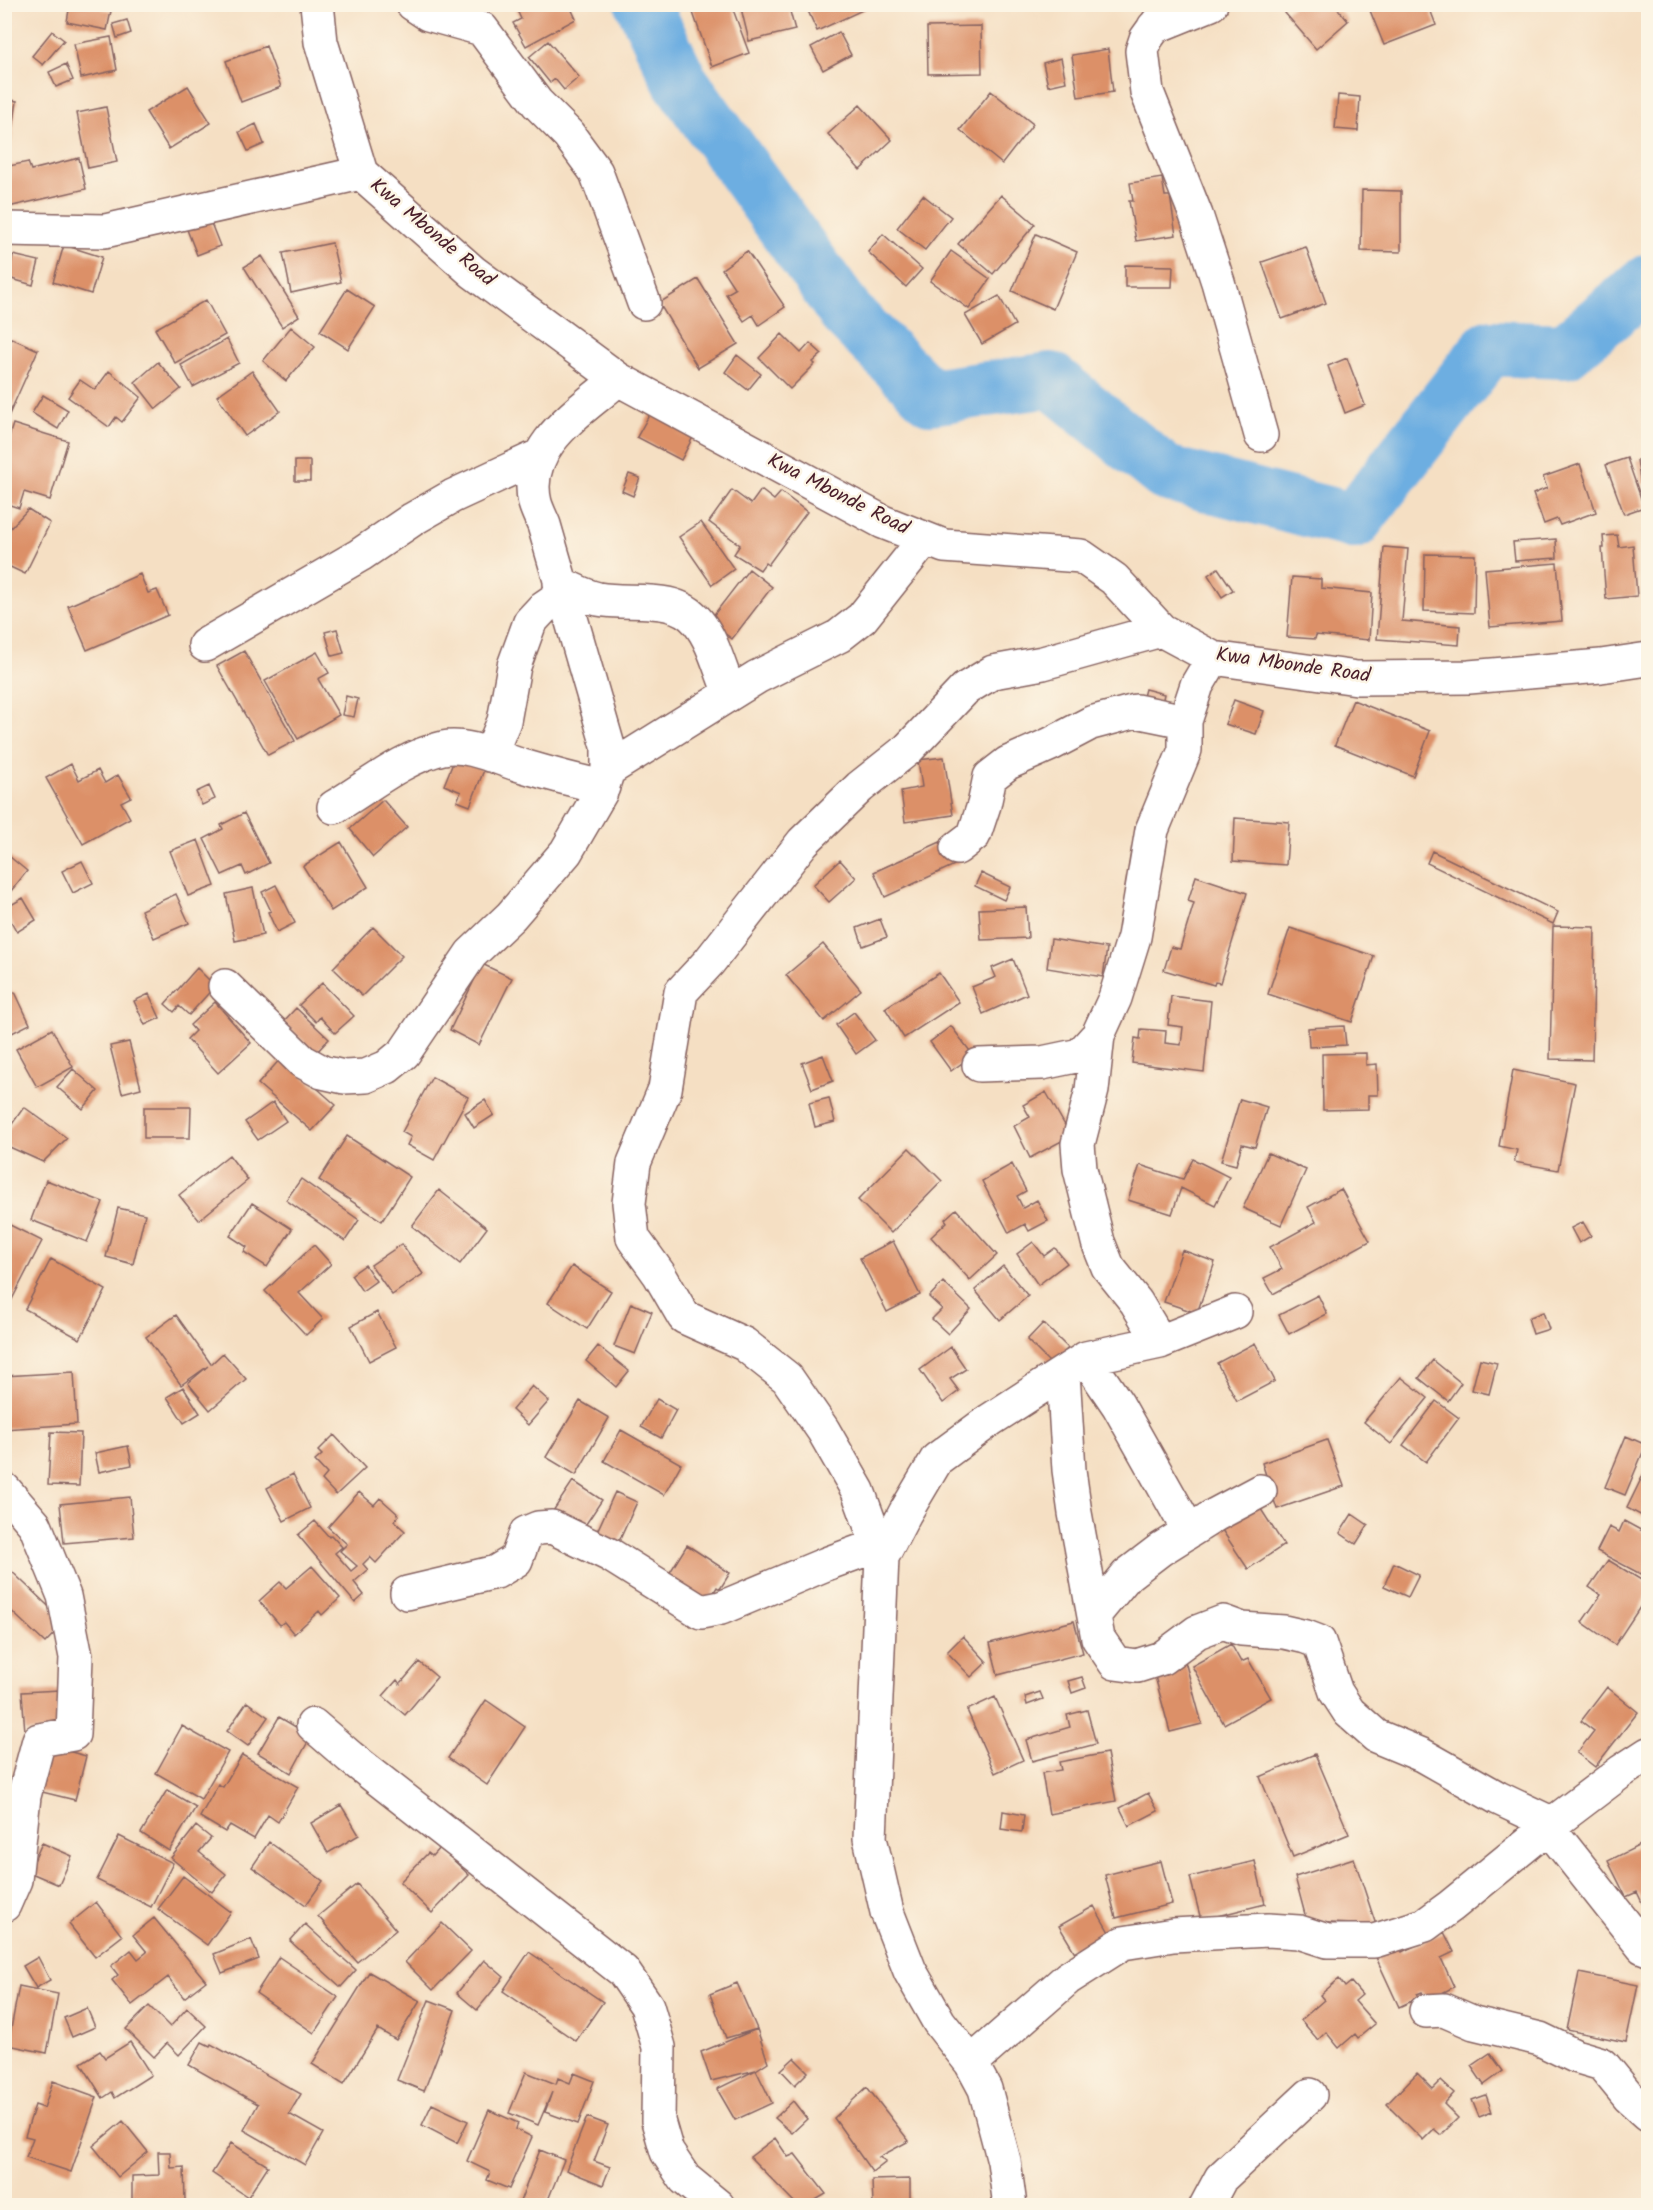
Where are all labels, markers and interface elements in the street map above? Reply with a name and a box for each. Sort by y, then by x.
street label: Kwa Mbonde Road [362,171,503,296]
street label: Kwa Mbonde Road [761,445,916,545]
street label: Kwa Mbonde Road [1214,639,1373,693]

